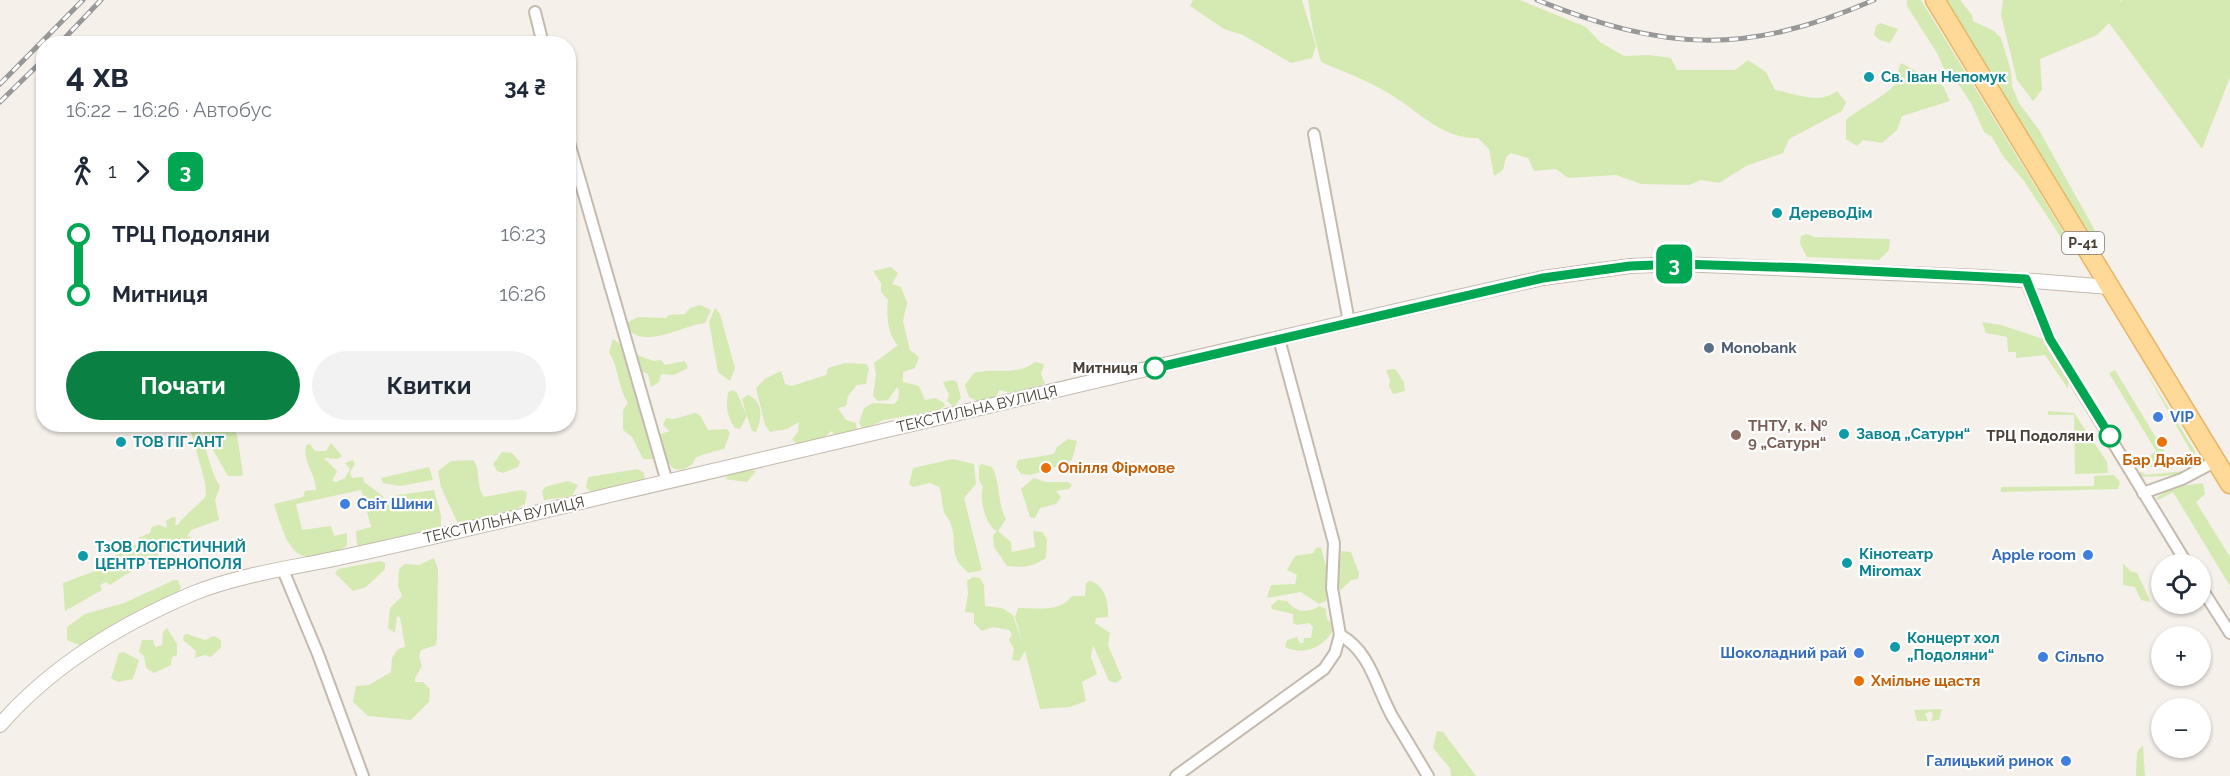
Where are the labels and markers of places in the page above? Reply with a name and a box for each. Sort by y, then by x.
place label: Св. Іван Непомук [1881,68,2007,86]
marker: Св. Іван Непомук [1862,70,1876,84]
place label: ДеревоДім [1789,204,1873,222]
marker: ДеревоДім [1770,206,1784,220]
place label: Monobank [1721,339,1797,357]
marker: Monobank [1702,341,1716,355]
marker: Митниця [1144,357,1166,379]
place label: Митниця [1073,359,1138,377]
place label: VIP [2170,408,2194,426]
marker: VIP [2151,410,2165,424]
place label: ТНТУ, к. № 9 „Сатурн“ [1748,417,1828,452]
place label: Завод „Сатурн“ [1856,425,1970,443]
marker: ТРЦ Подоляни [2099,425,2121,447]
marker: Завод „Сатурн“ [1837,427,1851,441]
place label: ТРЦ Подоляни [1986,427,2094,445]
marker: ТНТУ, к. № 9 „Сатурн“ [1729,428,1743,442]
place label: ТОВ ГІГ-АНТ [133,433,225,451]
marker: ТОВ ГІГ-АНТ [114,435,128,449]
marker: Бар Драйв [2155,435,2169,449]
place label: Бар Драйв [2122,451,2202,469]
place label: Опілля Фірмове [1058,459,1175,477]
marker: Опілля Фірмове [1039,461,1053,475]
place label: Світ Шини [357,495,433,513]
marker: Світ Шини [338,497,352,511]
place label: ТзОВ ЛОГІСТИЧНИЙ ЦЕНТР ТЕРНОПОЛЯ [95,538,246,573]
place label: Кінотеатр Miromax [1859,545,1934,580]
place label: Apple room [1992,546,2076,564]
marker: Apple room [2081,548,2095,562]
marker: ТзОВ ЛОГІСТИЧНИЙ ЦЕНТР ТЕРНОПОЛЯ [76,549,90,563]
marker: Кінотеатр Miromax [1840,556,1854,570]
place label: Концерт хол „Подоляни“ [1907,629,2000,664]
marker: Концерт хол „Подоляни“ [1888,640,1902,654]
place label: Шоколадний рай [1720,644,1847,662]
marker: Шоколадний рай [1852,646,1866,660]
place label: Сільпо [2055,648,2104,666]
marker: Сільпо [2036,650,2050,664]
place label: Хмільне щастя [1870,672,1980,690]
marker: Хмільне щастя [1852,674,1866,688]
place label: Галицький ринок [1926,752,2054,770]
marker: Галицький ринок [2059,754,2073,768]

